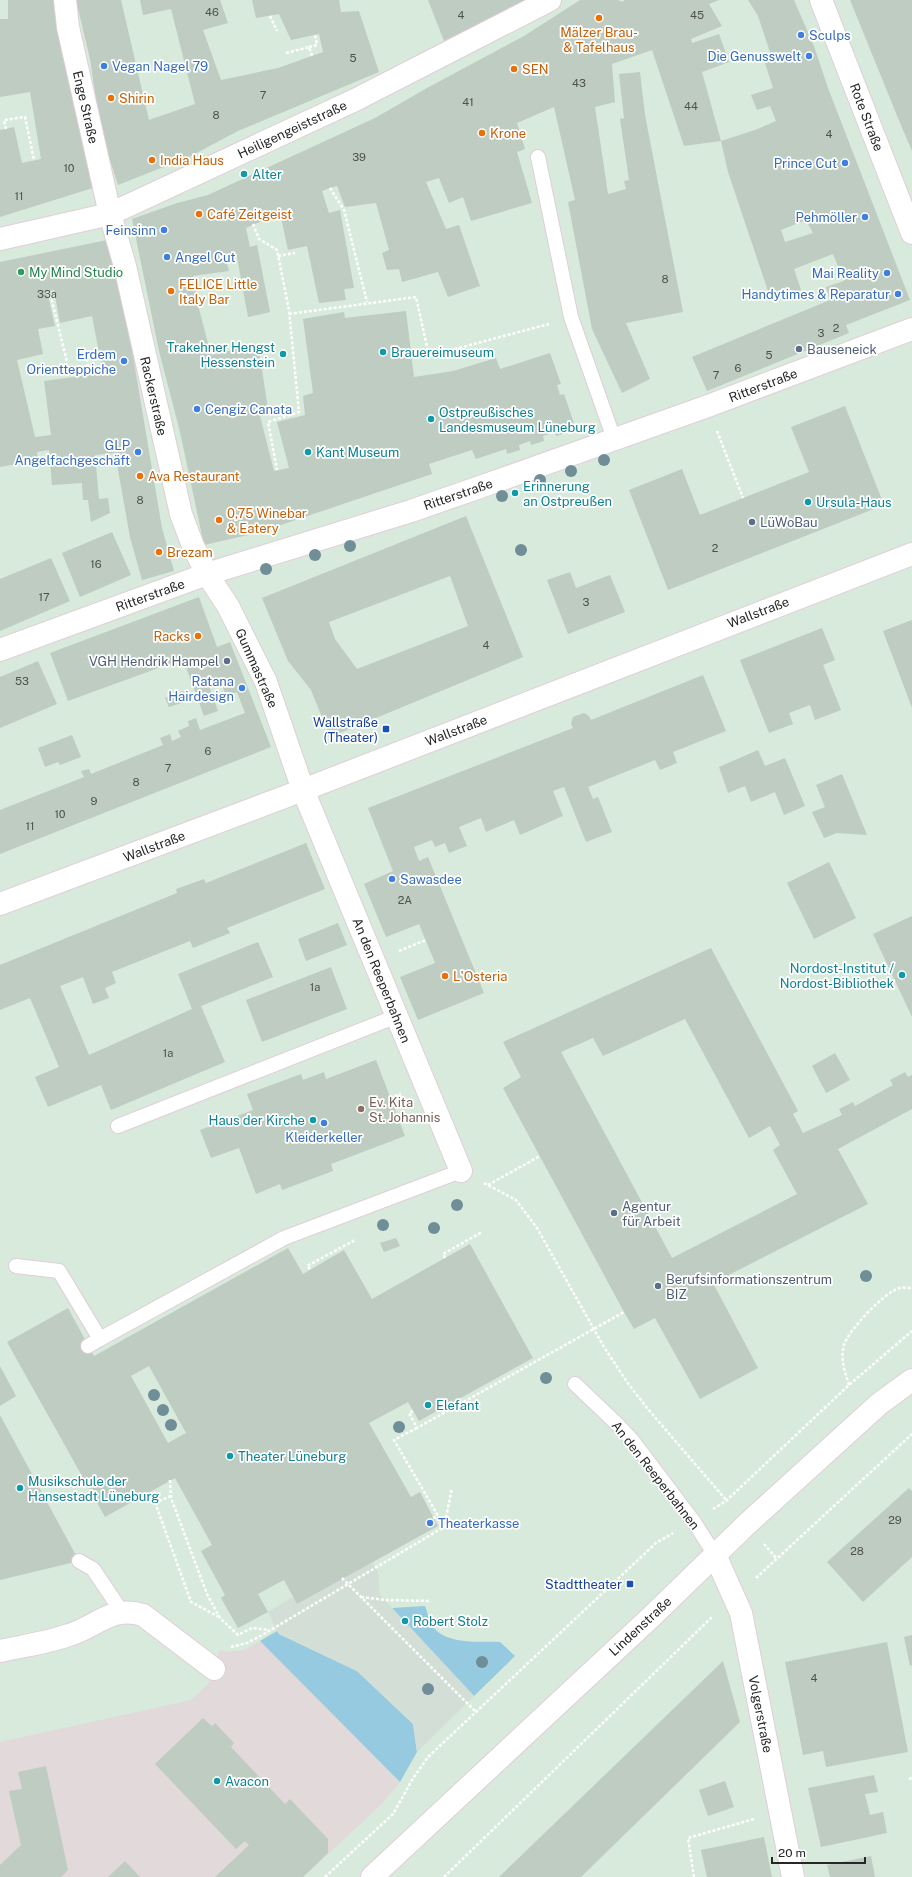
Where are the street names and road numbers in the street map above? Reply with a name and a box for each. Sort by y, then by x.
street label: Enge Straße [70,69,101,145]
street label: Rote Straße [847,81,886,153]
street label: Heiligengeiststraße [235,98,349,161]
street label: Rackerstraße [137,355,170,437]
street label: Ritterstraße [727,366,800,405]
street label: Ritterstraße [422,476,495,513]
street label: Ritterstraße [114,576,187,615]
street label: Wallstraße [725,594,791,631]
street label: Gummastraße [232,626,281,710]
street label: Wallstraße [423,712,489,749]
street label: Wallstraße [121,828,187,865]
street label: An den Reeperbahnen [350,915,414,1045]
street label: An den Reeperbahnen [609,1418,703,1533]
street label: Lindenstraße [606,1594,674,1659]
street label: Volgerstraße [746,1674,775,1754]

